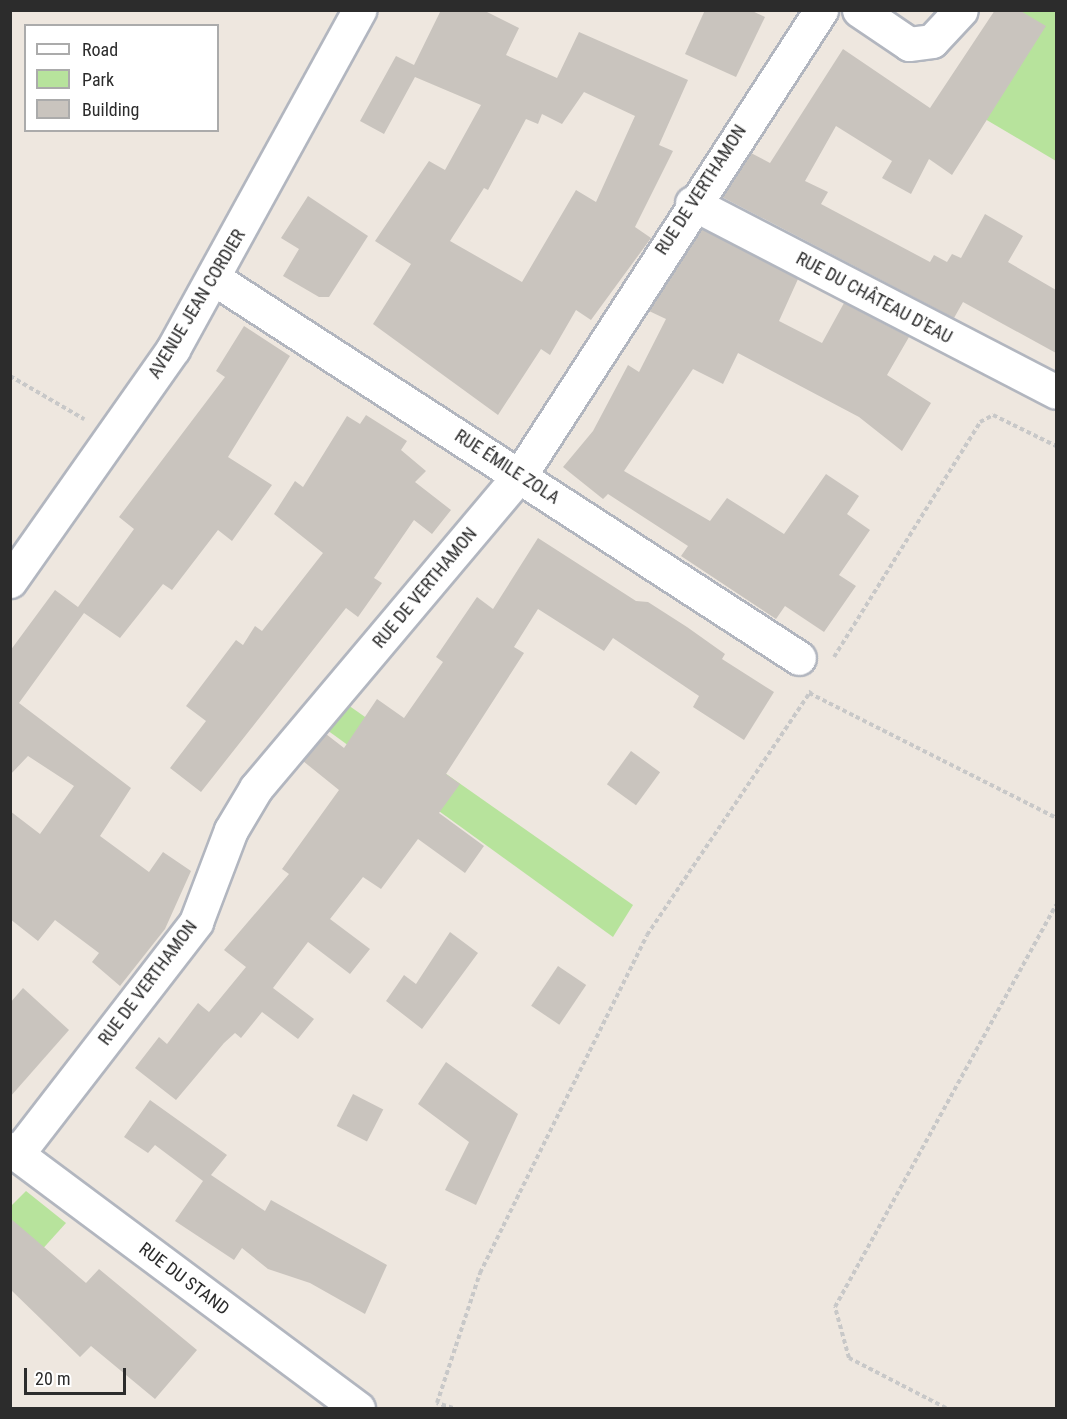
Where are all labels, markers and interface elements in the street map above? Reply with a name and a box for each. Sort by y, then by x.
legend [24,24,219,132]
text: Road [82,39,118,60]
text: Park [82,69,114,90]
text: Building [82,99,139,120]
street label: RUE DE VERTHAMON [651,121,751,259]
street label: AVENUE JEAN CORDIER [144,226,250,382]
street label: RUE DU CHÂTEAU D'EAU [792,248,956,348]
street label: RUE ÉMILE ZOLA [451,425,563,509]
street label: RUE DE VERTHAMON [368,523,482,653]
street label: RUE DE VERTHAMON [94,916,202,1050]
street label: RUE DU STAND [135,1238,233,1320]
scale bar [27,1356,129,1394]
text: 20 m [35,1368,70,1389]

